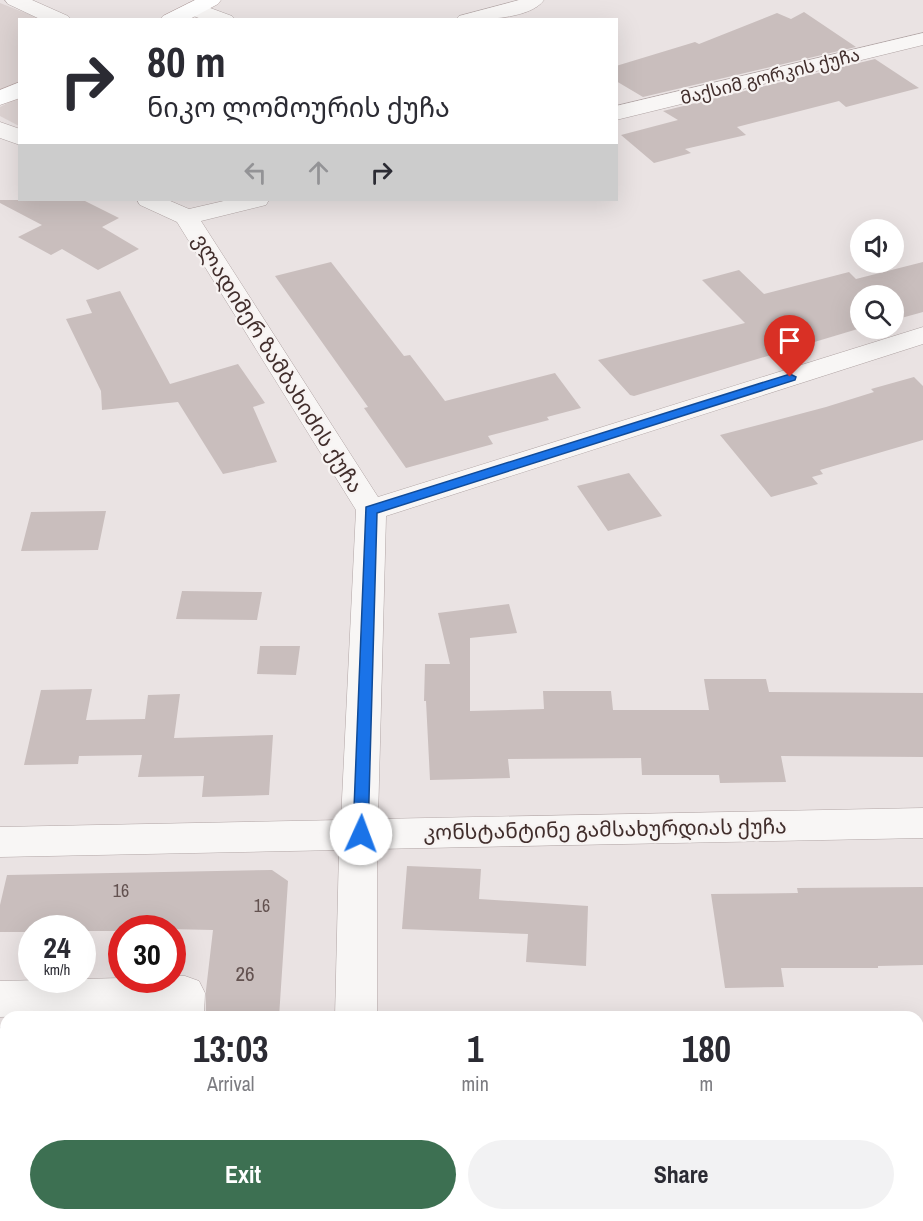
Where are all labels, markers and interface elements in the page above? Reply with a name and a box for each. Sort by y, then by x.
text: 80 m [147,34,226,90]
icon: right [48,42,126,120]
street label: მაქსიმ გორკის ქუჩა [678,42,862,110]
text: ნიკო ლომოურის ქუჩა [147,89,450,125]
icon: left [239,156,272,189]
icon: ahead [302,156,335,189]
icon: right [365,156,398,189]
map controls [850,219,904,339]
button: sound [850,219,904,273]
street label: ვლადიმერ ზამბახიძის ქუჩა [186,228,370,498]
button: search [850,285,904,339]
pin [764,315,815,377]
icon: arrive [773,324,806,357]
position arrow [329,802,393,866]
street label: კონსტანტინე გამსახურდიას ქუჩა [423,811,787,847]
house number: 16 [113,878,129,903]
house number: 16 [254,893,270,918]
speed limit sign: 30 [108,915,186,993]
text: 24 [43,927,71,967]
text: km/h [44,959,70,980]
house number: 26 [235,959,255,988]
text: 13:03 [193,1025,268,1073]
text: 1 [467,1025,483,1073]
text: 180 [682,1025,731,1073]
text: Arrival [207,1070,254,1097]
text: min [461,1070,489,1097]
text: m [700,1070,713,1097]
button: Exit [30,1140,456,1209]
button: Share [468,1140,894,1209]

